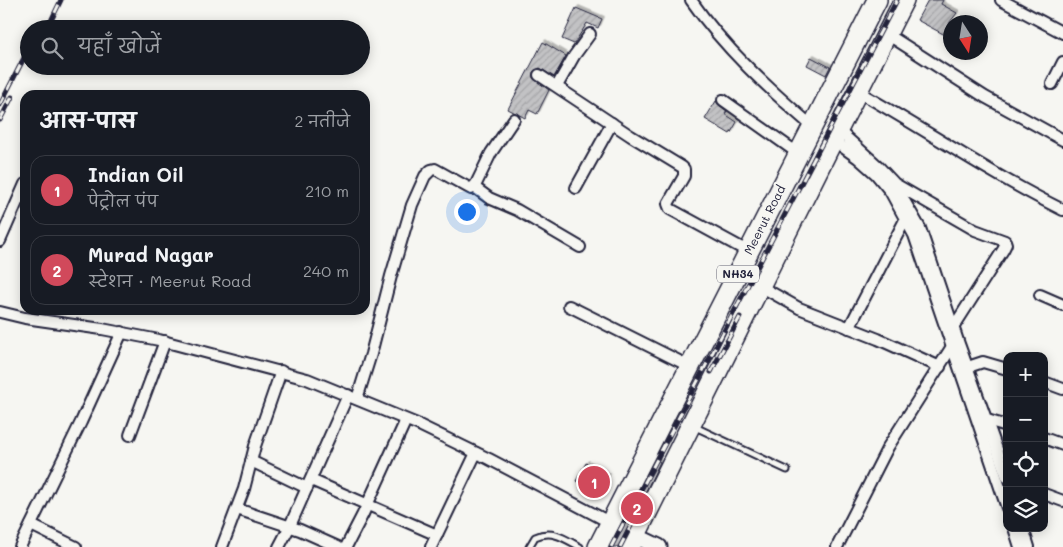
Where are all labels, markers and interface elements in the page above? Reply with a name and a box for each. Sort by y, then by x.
north arrow [943,15,988,60]
search box [20,20,370,75]
text: यहाँ खोजें [78,33,161,58]
icon: search [38,34,66,62]
text: आस-पास [40,106,136,133]
text: 2 नतीजे [294,110,350,131]
text: Indian Oil [88,162,183,187]
text: 1 [53,180,61,201]
text: 210 m [305,180,349,201]
street label: Meerut Road [740,182,789,257]
text: पेट्रोल पंप [88,190,158,211]
your location [454,199,480,225]
text: Murad Nagar [88,242,214,267]
text: 2 [53,260,61,281]
text: 240 m [303,260,349,281]
road number: NH34 [717,266,759,282]
text: स्टेशन · Meerut Road [88,270,251,291]
map controls [1003,352,1048,532]
button: + [1003,352,1048,397]
button: − [1003,397,1048,442]
button: locate [1003,442,1048,487]
pin: 1 [578,463,610,501]
button: layers [1003,487,1048,532]
pin: 2 [621,489,653,527]

